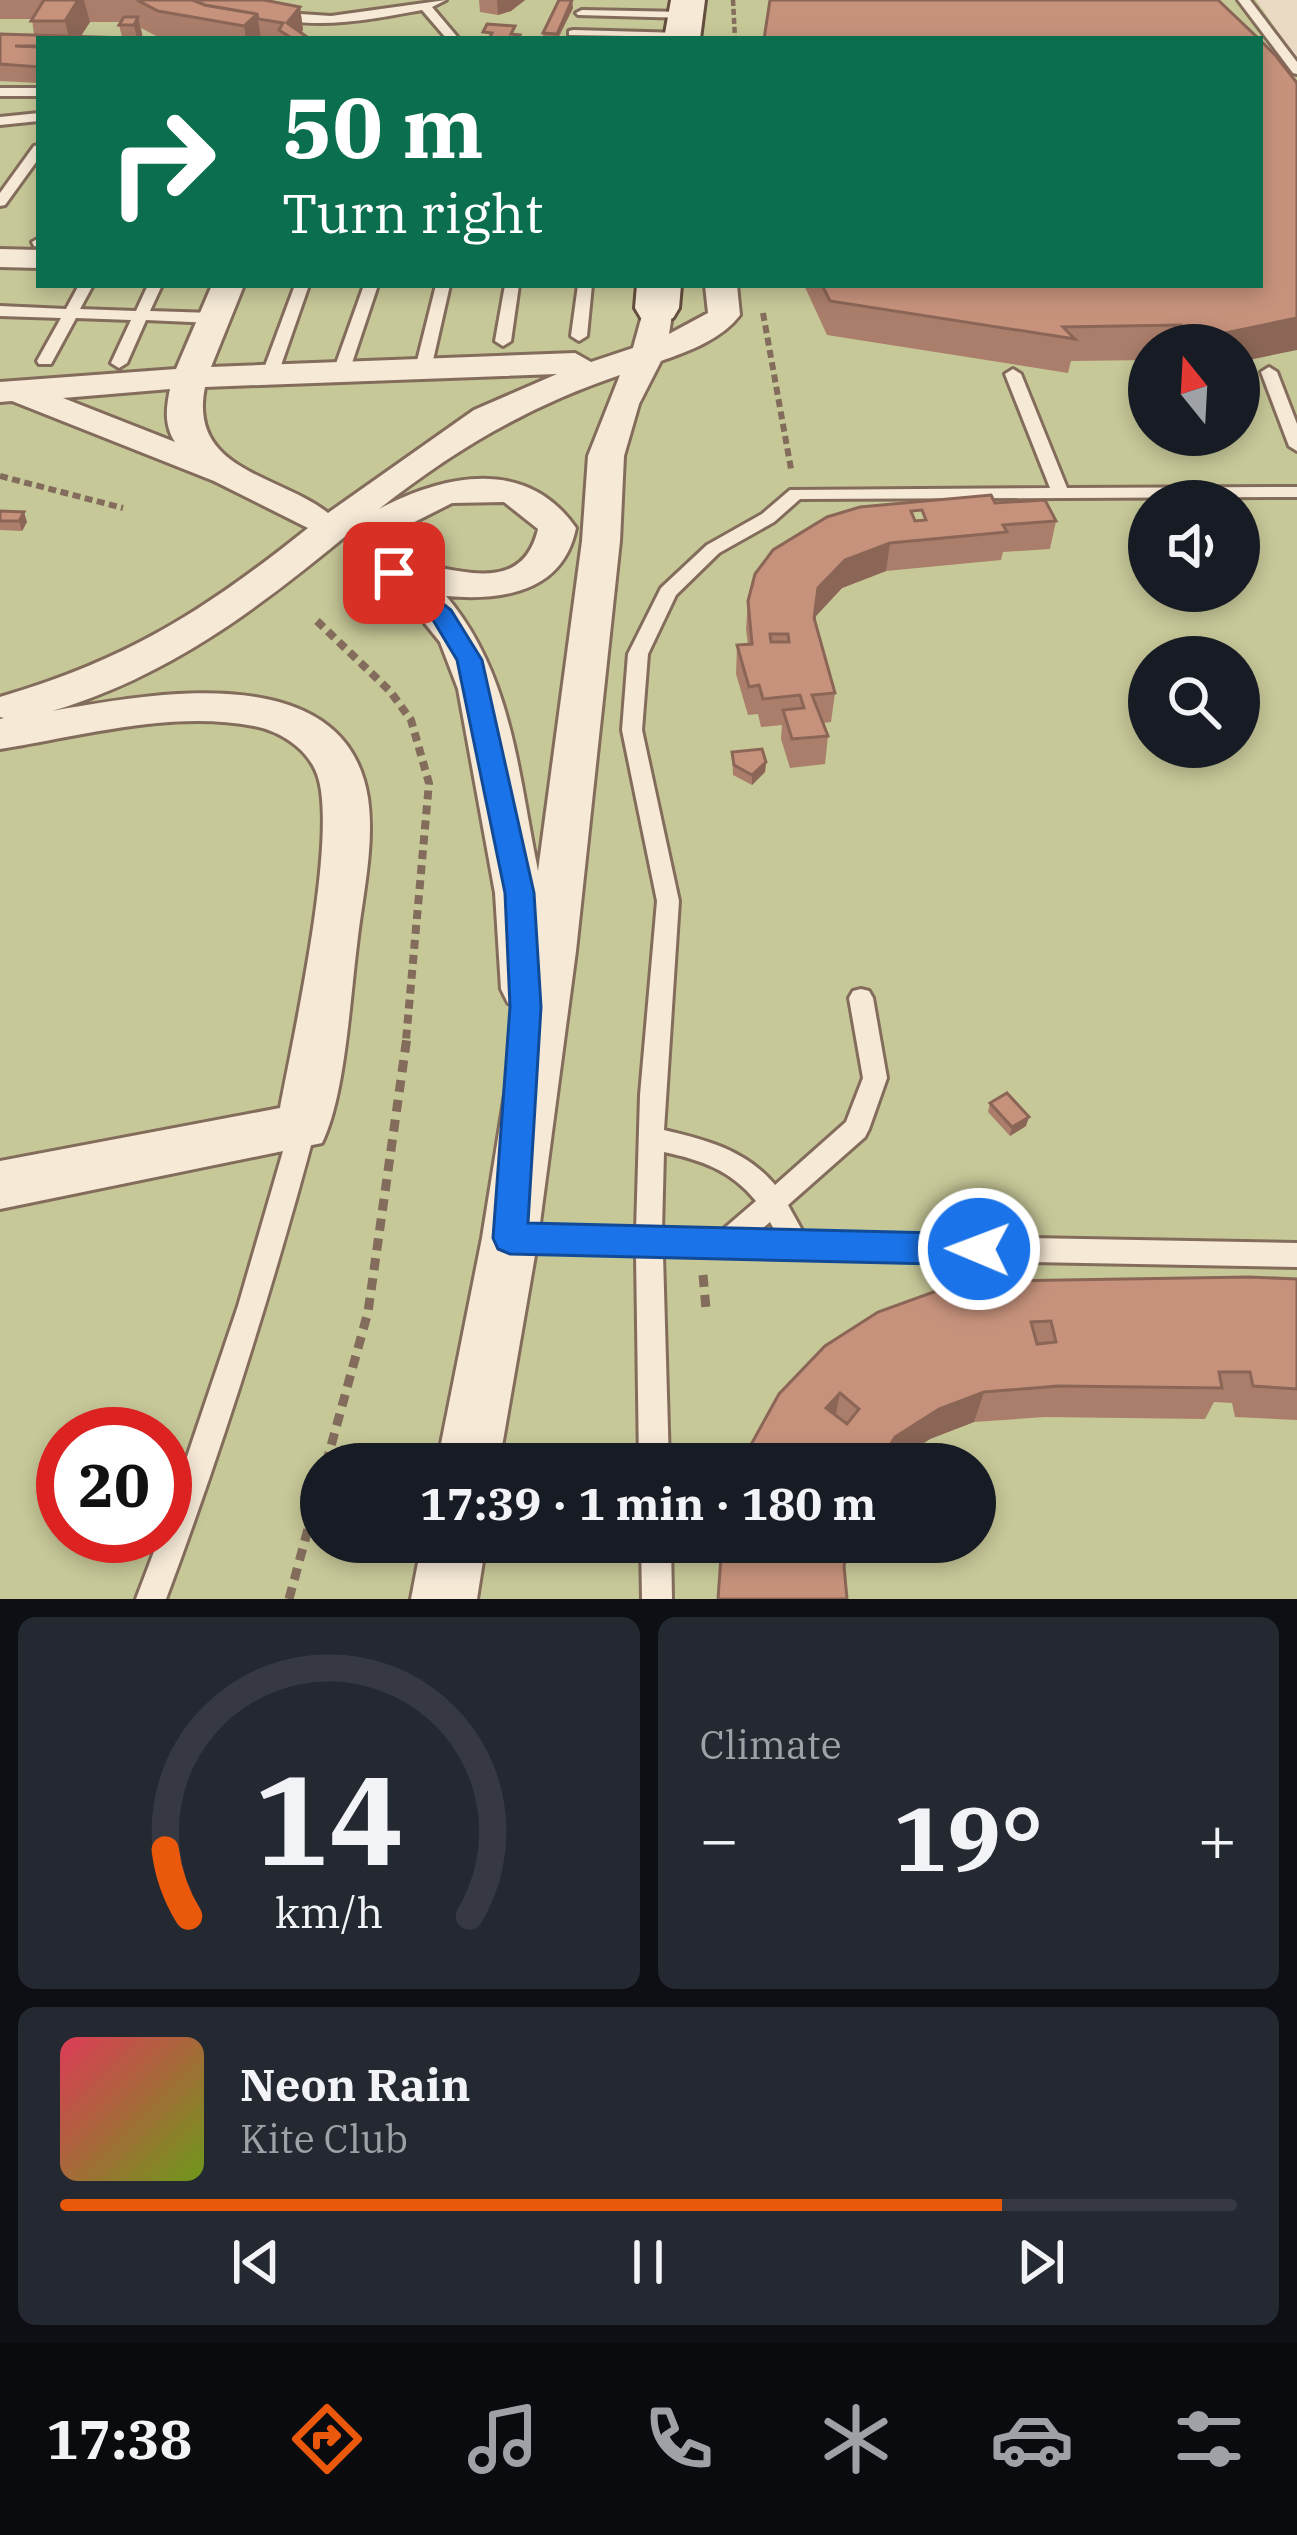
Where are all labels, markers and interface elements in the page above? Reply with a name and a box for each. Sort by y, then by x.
text: 50 m [282,72,484,181]
icon: right [84,84,240,240]
text: Turn right [282,178,544,248]
north arrow [1128,324,1260,456]
map controls [1128,324,1260,768]
button: sound [1128,480,1260,612]
pin [343,522,445,624]
icon: arrive [361,540,427,606]
button: search [1128,636,1260,768]
position arrow [916,1186,1042,1312]
speed limit sign: 20 [36,1407,192,1563]
text: 17:39 · 1 min · 180 m [420,1474,876,1532]
text: Climate [700,1719,842,1770]
text: 14 [254,1737,404,1899]
text: 19° [893,1779,1043,1896]
text: − [700,1795,739,1881]
text: + [1197,1795,1237,1881]
text: km/h [275,1884,383,1940]
text: Neon Rain [240,2055,470,2113]
text: Kite Club [240,2113,408,2164]
icon: previous [223,2229,289,2295]
icon: pause [615,2229,681,2295]
icon: next [1008,2229,1074,2295]
icon: directions [285,2397,369,2481]
icon: music [461,2397,545,2481]
icon: phone [637,2397,721,2481]
icon: climate [814,2397,898,2481]
icon: car [990,2397,1074,2481]
icon: filters [1167,2397,1251,2481]
text: 17:38 [46,2404,192,2474]

